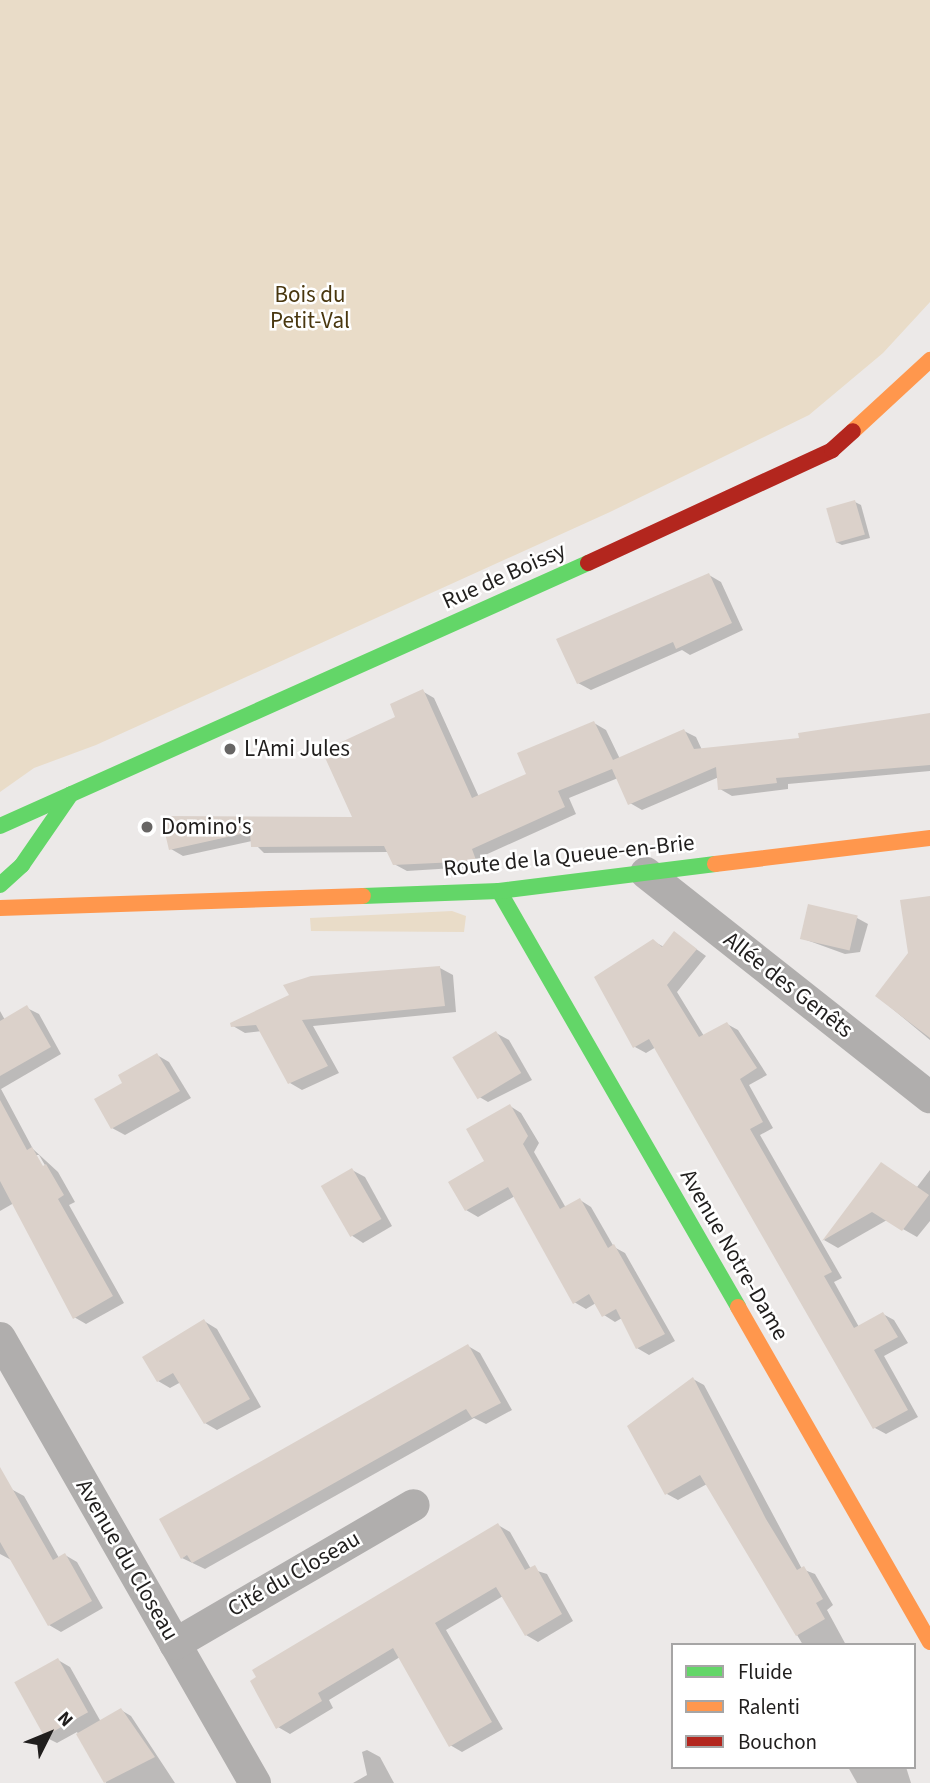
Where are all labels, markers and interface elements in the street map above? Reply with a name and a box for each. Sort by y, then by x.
park label: Bois du Petit-Val [270,281,350,335]
street label: Rue de Boissy [438,537,570,615]
place label: L'Ami Jules [244,735,350,763]
marker: L'Ami Jules [222,741,238,757]
place label: Domino's [161,813,252,841]
marker: Domino's [139,819,155,835]
street label: Route de la Queue-en-Brie [442,829,696,883]
street label: Allée des Genêts [718,926,858,1044]
street label: Avenue Notre-Dame [674,1165,794,1345]
street label: Avenue du Closeau [70,1474,184,1646]
street label: Cité du Closeau [223,1525,365,1623]
legend [671,1643,916,1769]
text: Fluide [738,1657,792,1687]
text: Ralenti [738,1692,800,1722]
north arrow [14,1699,84,1769]
text: N [51,1706,79,1733]
text: Bouchon [738,1727,817,1757]

